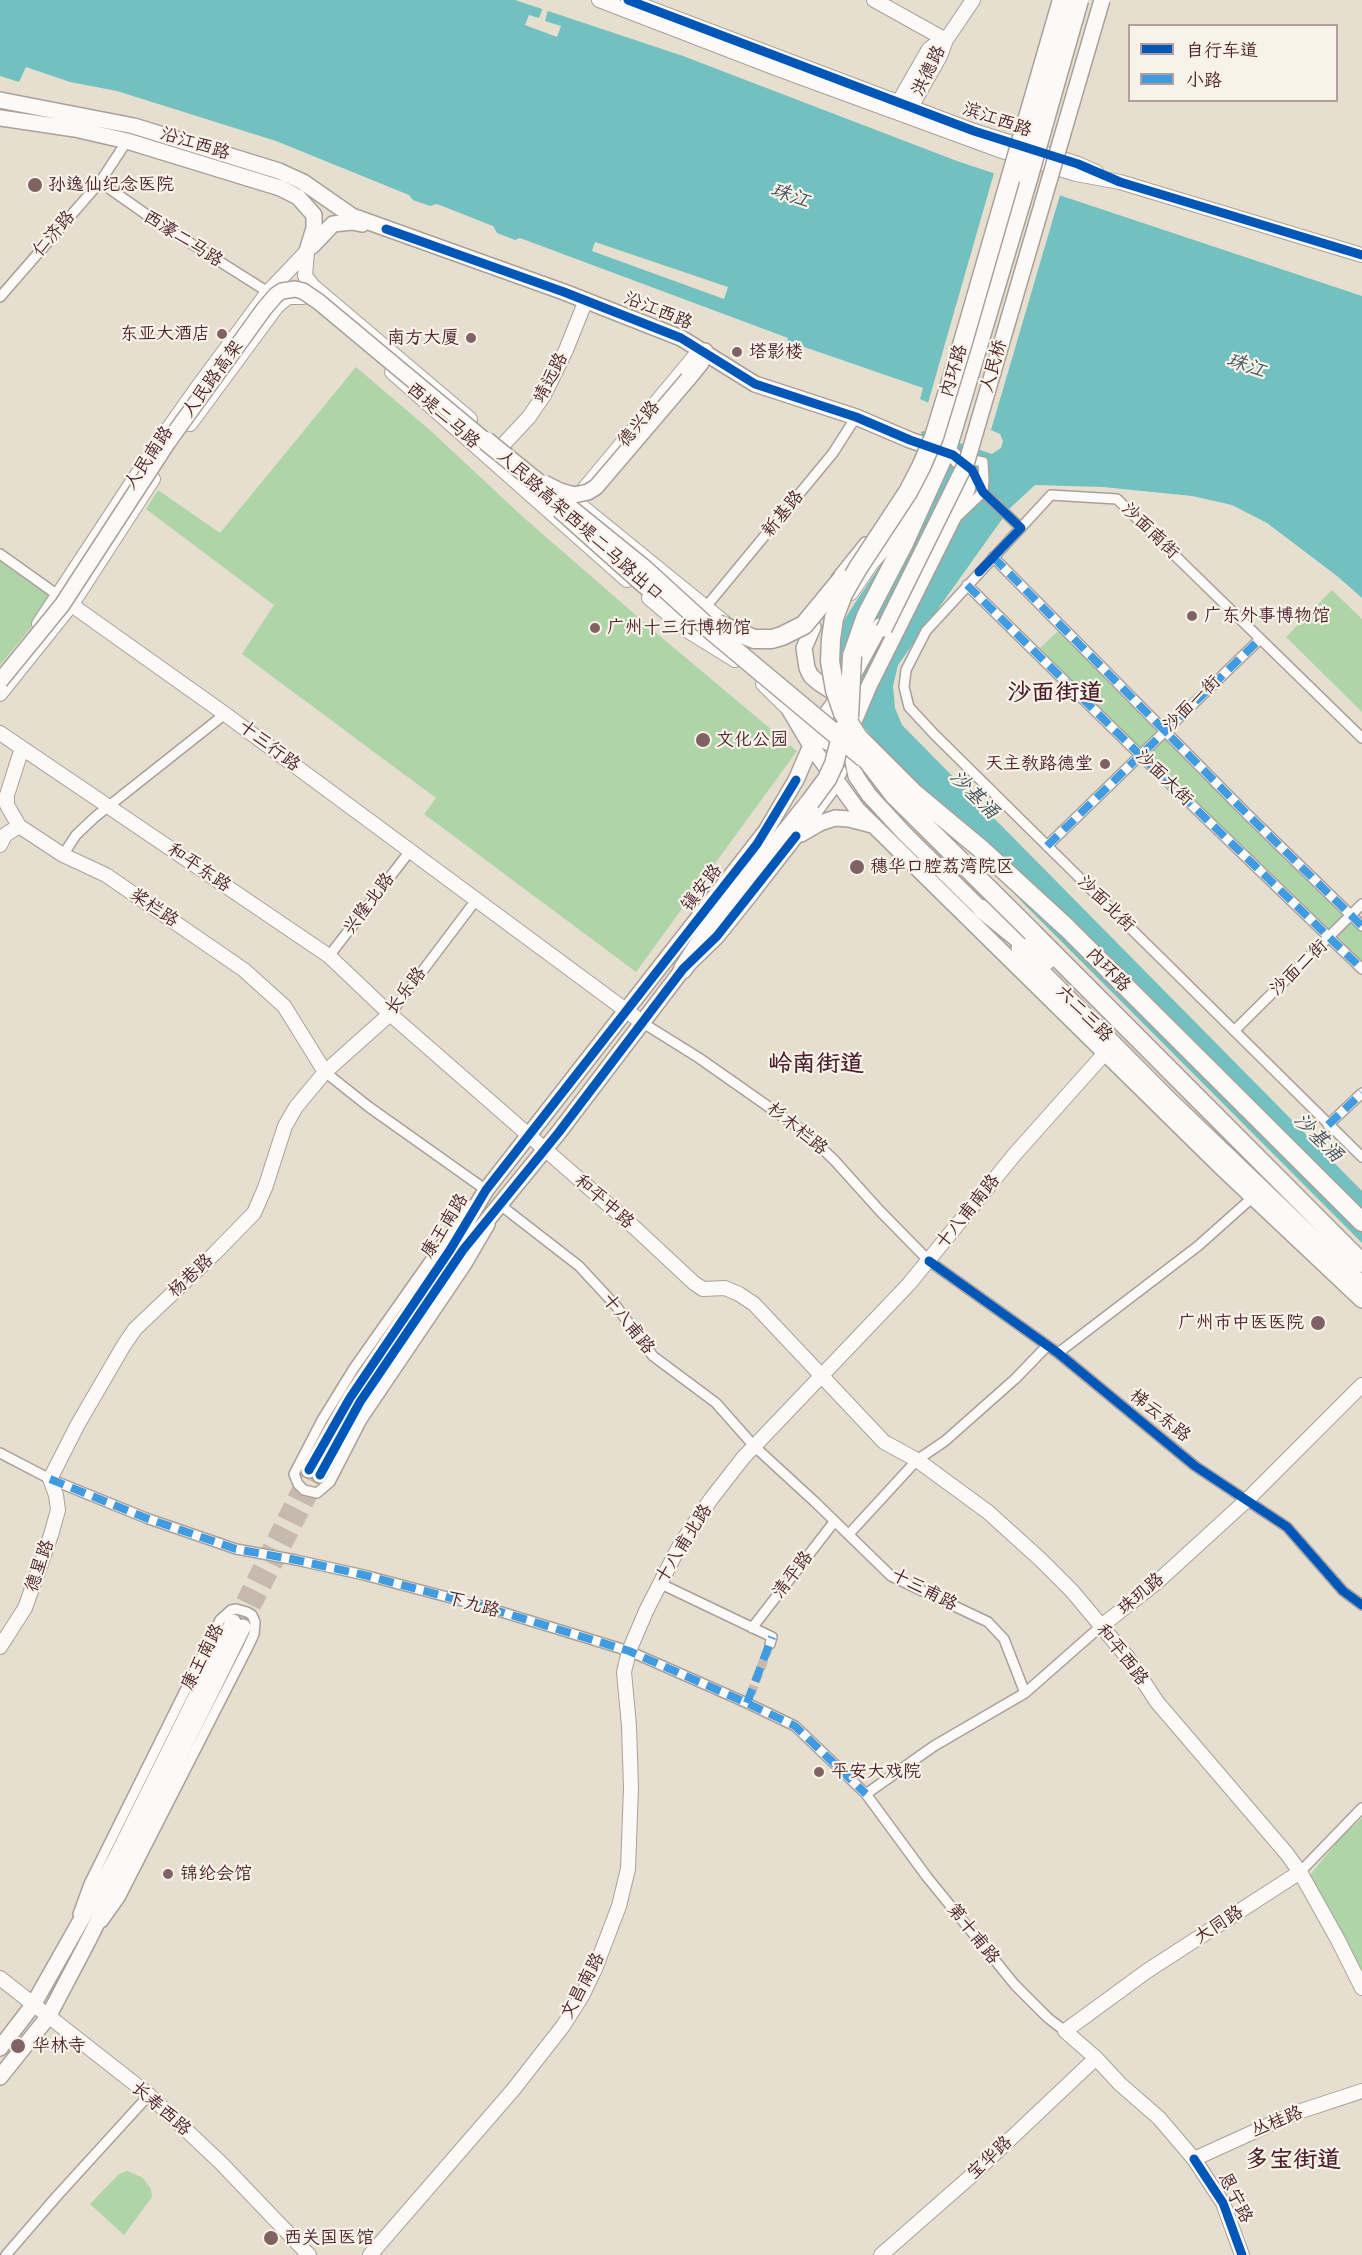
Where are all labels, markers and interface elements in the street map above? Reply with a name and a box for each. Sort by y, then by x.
legend [1128,24,1338,102]
text: 自行车道 [1186,37,1258,62]
street label: 洪德路 [907,42,951,100]
text: 小路 [1186,67,1222,92]
street label: 滨江西路 [959,98,1035,142]
street label: 沿江西路 [157,123,233,165]
place label: 孙逸仙纪念医院 [48,174,174,196]
marker: 孙逸仙纪念医院 [26,176,44,194]
water label: 珠江 [767,178,813,214]
street label: 西濠二马路 [139,206,227,272]
street label: 仁济路 [28,207,80,261]
street label: 沿江西路 [621,288,695,334]
place label: 东亚大酒店 [120,323,210,345]
marker: 东亚大酒店 [215,327,229,341]
place label: 南方大厦 [387,327,459,349]
marker: 南方大厦 [464,331,478,345]
street label: 人民路高架 [178,336,248,422]
street label: 人民桥 [976,337,1012,395]
place label: 塔影楼 [749,341,803,363]
street label: 内环路 [936,342,972,400]
marker: 塔影楼 [730,345,744,359]
water label: 珠江 [1223,348,1269,384]
street label: 靖远路 [529,349,573,407]
street label: 西堤二马路 [402,378,484,454]
street label: 德兴路 [613,396,665,452]
street label: 人民南路 [120,422,178,494]
street label: 人民路高架西堤二马路出口 [493,446,667,606]
street label: 新基路 [758,486,808,542]
street label: 沙面南街 [1117,498,1183,564]
place label: 广东外事博物馆 [1204,605,1330,627]
marker: 广东外事博物馆 [1185,609,1199,623]
place label: 广州十三行博物馆 [607,617,751,639]
marker: 广州十三行博物馆 [588,621,602,635]
street label: 沙面一街 [1159,671,1225,737]
district label: 沙面街道 [1007,680,1103,708]
street label: 十三行路 [234,716,304,776]
place label: 文化公园 [716,729,788,751]
marker: 文化公园 [694,731,712,749]
street label: 沙面大街 [1131,745,1197,811]
place label: 天主教路德堂 [985,753,1093,775]
marker: 天主教路德堂 [1098,757,1112,771]
water label: 沙基涌 [944,765,1004,825]
street label: 和平东路 [163,839,235,897]
place label: 穗华口腔荔湾院区 [870,856,1014,878]
marker: 穗华口腔荔湾院区 [848,858,866,876]
street label: 镇安路 [677,860,727,916]
street label: 兴隆北路 [339,869,399,939]
street label: 沙面北街 [1073,871,1139,937]
street label: 桨栏路 [126,884,182,932]
street label: 沙面二街 [1266,935,1332,1001]
street label: 内环路 [1081,943,1135,997]
street label: 长乐路 [381,963,431,1019]
street label: 六二三路 [1051,981,1117,1047]
district label: 岭南街道 [768,1051,864,1079]
street label: 杉木栏路 [762,1098,832,1160]
water label: 沙基涌 [1288,1108,1348,1168]
street label: 和平中路 [570,1170,638,1234]
street label: 十八甫南路 [931,1170,1005,1254]
street label: 康王南路 [417,1190,473,1262]
street label: 杨巷路 [164,1250,218,1302]
street label: 十八甫路 [597,1289,659,1359]
place label: 广州市中医医院 [1178,1312,1304,1334]
marker: 广州市中医医院 [1309,1314,1327,1332]
street label: 梯云东路 [1125,1385,1195,1447]
street label: 十八甫北路 [651,1500,717,1588]
street label: 德星路 [21,1537,59,1595]
street label: 清平路 [768,1547,818,1603]
street label: 十三甫路 [887,1564,961,1616]
street label: 珠玑路 [1113,1568,1169,1620]
street label: 下九路 [444,1588,502,1622]
street label: 康王南路 [177,1620,229,1694]
street label: 和平西路 [1091,1620,1153,1690]
place label: 平安大戏院 [831,1761,921,1783]
marker: 平安大戏院 [812,1765,826,1779]
place label: 锦纶会馆 [180,1863,252,1885]
marker: 锦纶会馆 [161,1867,175,1881]
street label: 第十甫路 [942,1899,1004,1969]
street label: 大同路 [1190,1901,1248,1949]
street label: 文昌南路 [557,1949,609,2023]
place label: 华林寺 [32,2035,86,2057]
marker: 华林寺 [9,2037,27,2055]
street label: 长寿西路 [127,2077,195,2141]
street label: 丛桂路 [1248,2102,1306,2142]
street label: 宝华路 [963,2132,1017,2184]
district label: 多宝街道 [1245,2147,1341,2175]
street label: 恩宁路 [1213,2169,1257,2227]
place label: 西关国医馆 [284,2227,374,2249]
marker: 西关国医馆 [262,2229,280,2247]

